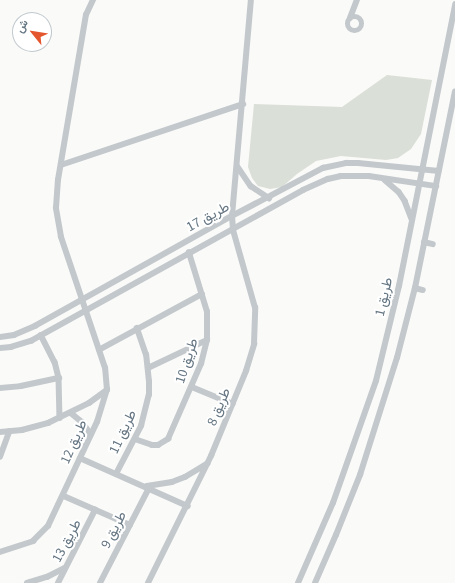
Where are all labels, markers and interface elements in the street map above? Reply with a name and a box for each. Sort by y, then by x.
north arrow [12,12,52,52]
text: ش [12,17,32,36]
street label: طريق 17 [184,198,232,236]
street label: طريق 1 [371,276,397,318]
street label: طريق 10 [172,336,202,386]
street label: طريق 8 [204,386,234,428]
street label: طريق 11 [106,407,140,457]
street label: طريق 12 [57,417,91,467]
street label: طريق 9 [98,509,130,551]
street label: طريق 13 [49,517,85,565]

